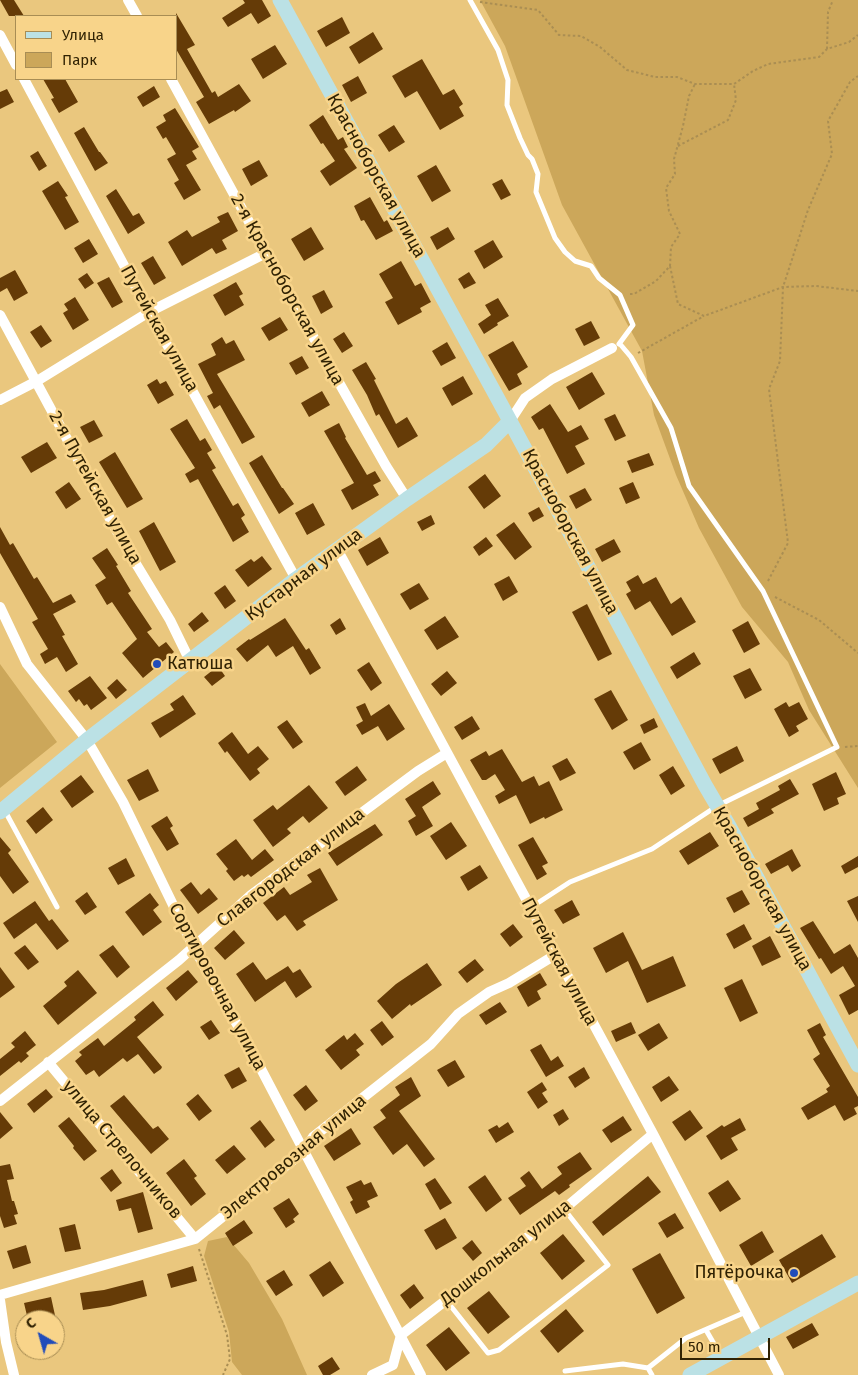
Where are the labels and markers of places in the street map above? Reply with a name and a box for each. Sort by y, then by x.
place label: Катюша [167,653,233,675]
marker: Катюша [151,658,163,670]
place label: Пятёрочка [694,1262,784,1284]
marker: Пятёрочка [788,1267,800,1279]

